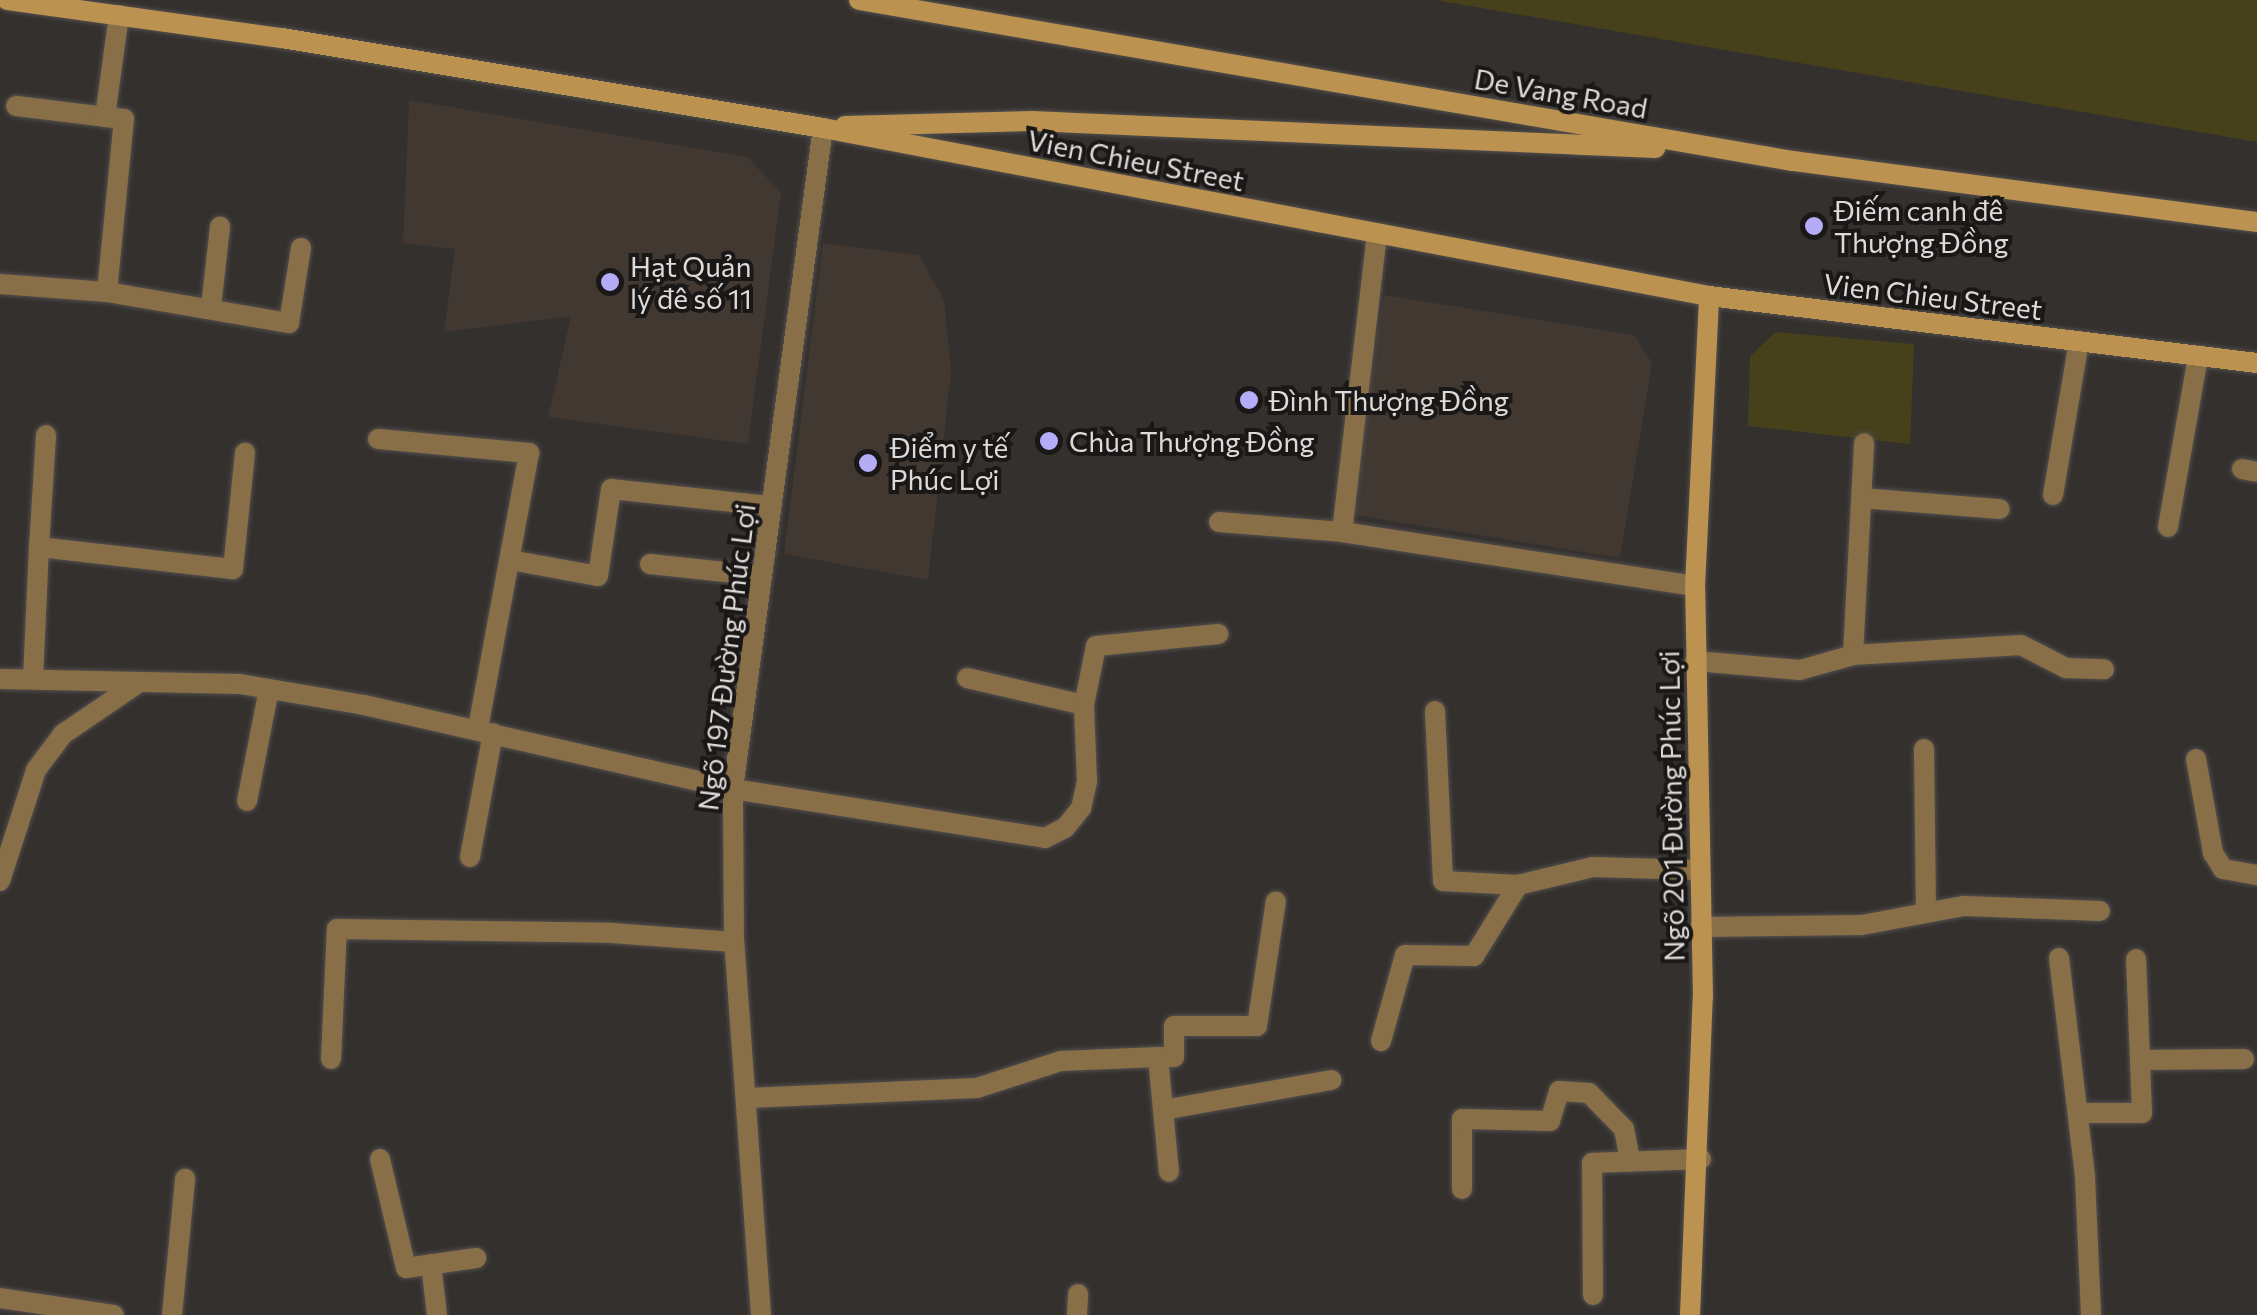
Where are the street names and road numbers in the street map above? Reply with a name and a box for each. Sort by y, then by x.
street label: De Vang Road [1472,61,1650,125]
street label: Vien Chieu Street [1025,123,1247,197]
street label: Vien Chieu Street [1822,266,2044,326]
street label: Ngõ 197 Đường Phúc Lợi [690,501,762,813]
street label: Ngõ 201 Đường Phúc Lợi [1651,650,1691,962]

